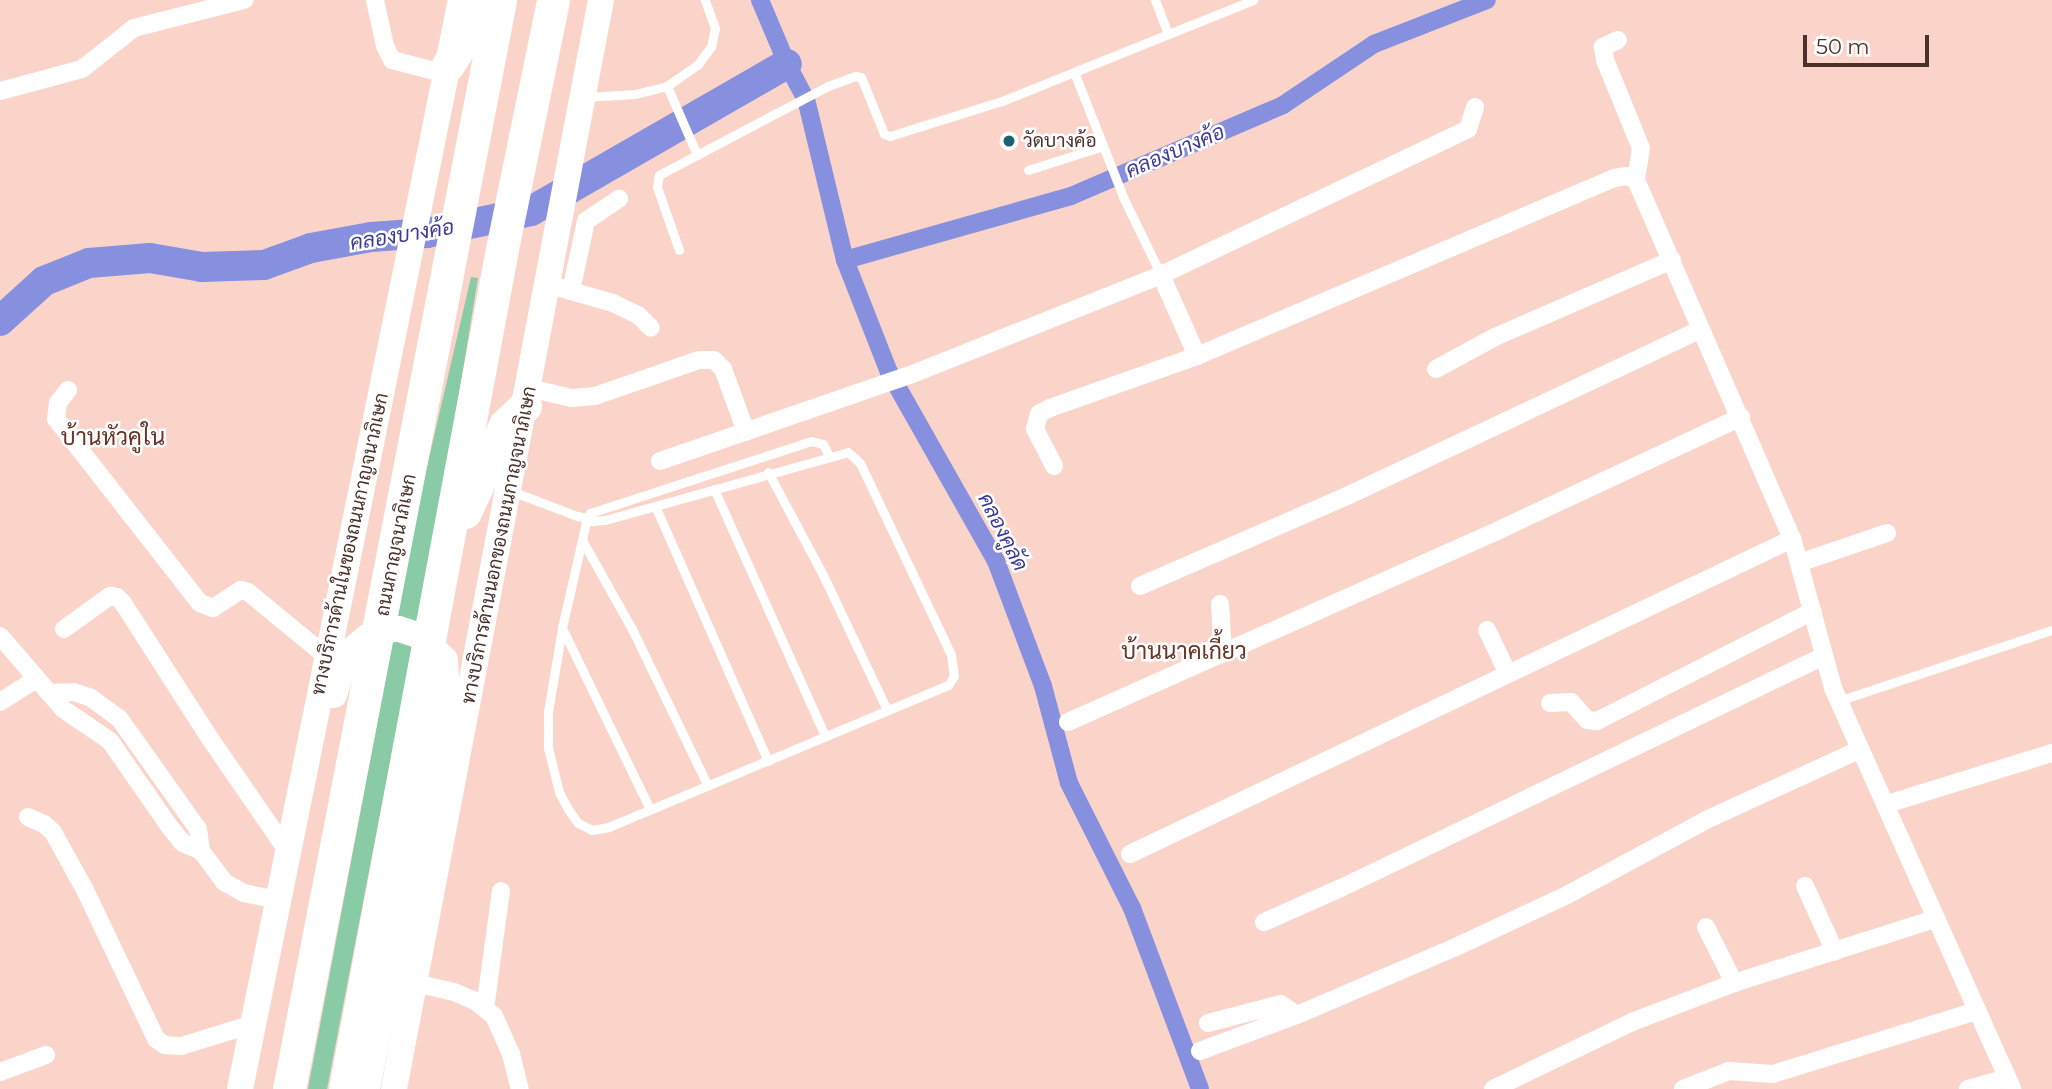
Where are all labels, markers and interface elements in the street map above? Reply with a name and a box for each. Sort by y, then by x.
scale bar [1807,21,1933,65]
text: 50 m [1816,34,1870,59]
water label: คลองบางค้อ [1122,119,1228,183]
place label: วัดบางค้อ [1023,130,1097,152]
marker: วัดบางค้อ [1001,133,1017,149]
water label: คลองบางค้อ [348,214,456,256]
street label: ทางบริการด้านนอกของถนนกาญจนาภิเษก [457,384,541,706]
street label: ทางบริการด้านในของถนนกาญจนาภิเษก [307,391,393,697]
district label: บ้านหัวคูใน [61,423,165,451]
street label: ถนนกาญจนาภิเษก [371,472,421,618]
water label: คลองคูลัด [973,489,1033,575]
district label: บ้านนาคเกี้ยว [1121,637,1247,665]

